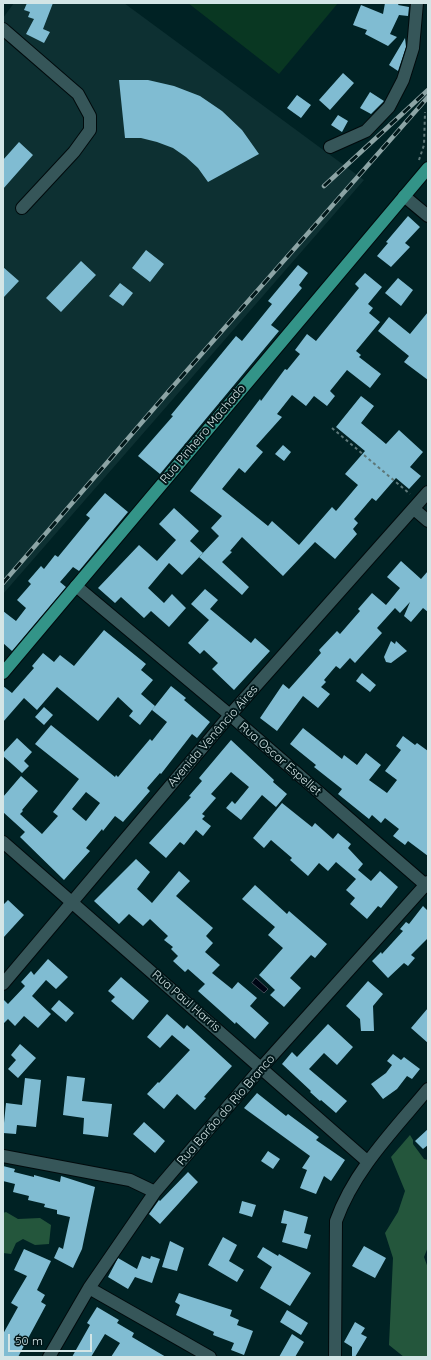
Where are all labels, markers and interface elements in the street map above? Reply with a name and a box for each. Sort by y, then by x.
street label: Rua Pinheiro Machado [157,381,249,487]
street label: Avenida Venâncio Aires [165,682,261,790]
street label: Rua Oscar Espellet [236,719,324,799]
street label: Rua Paul Harris [149,967,223,1035]
street label: Rua Barão do Rio Branco [174,1052,278,1168]
scale bar [10,1326,94,1352]
text: 50 m [15,1333,43,1348]

